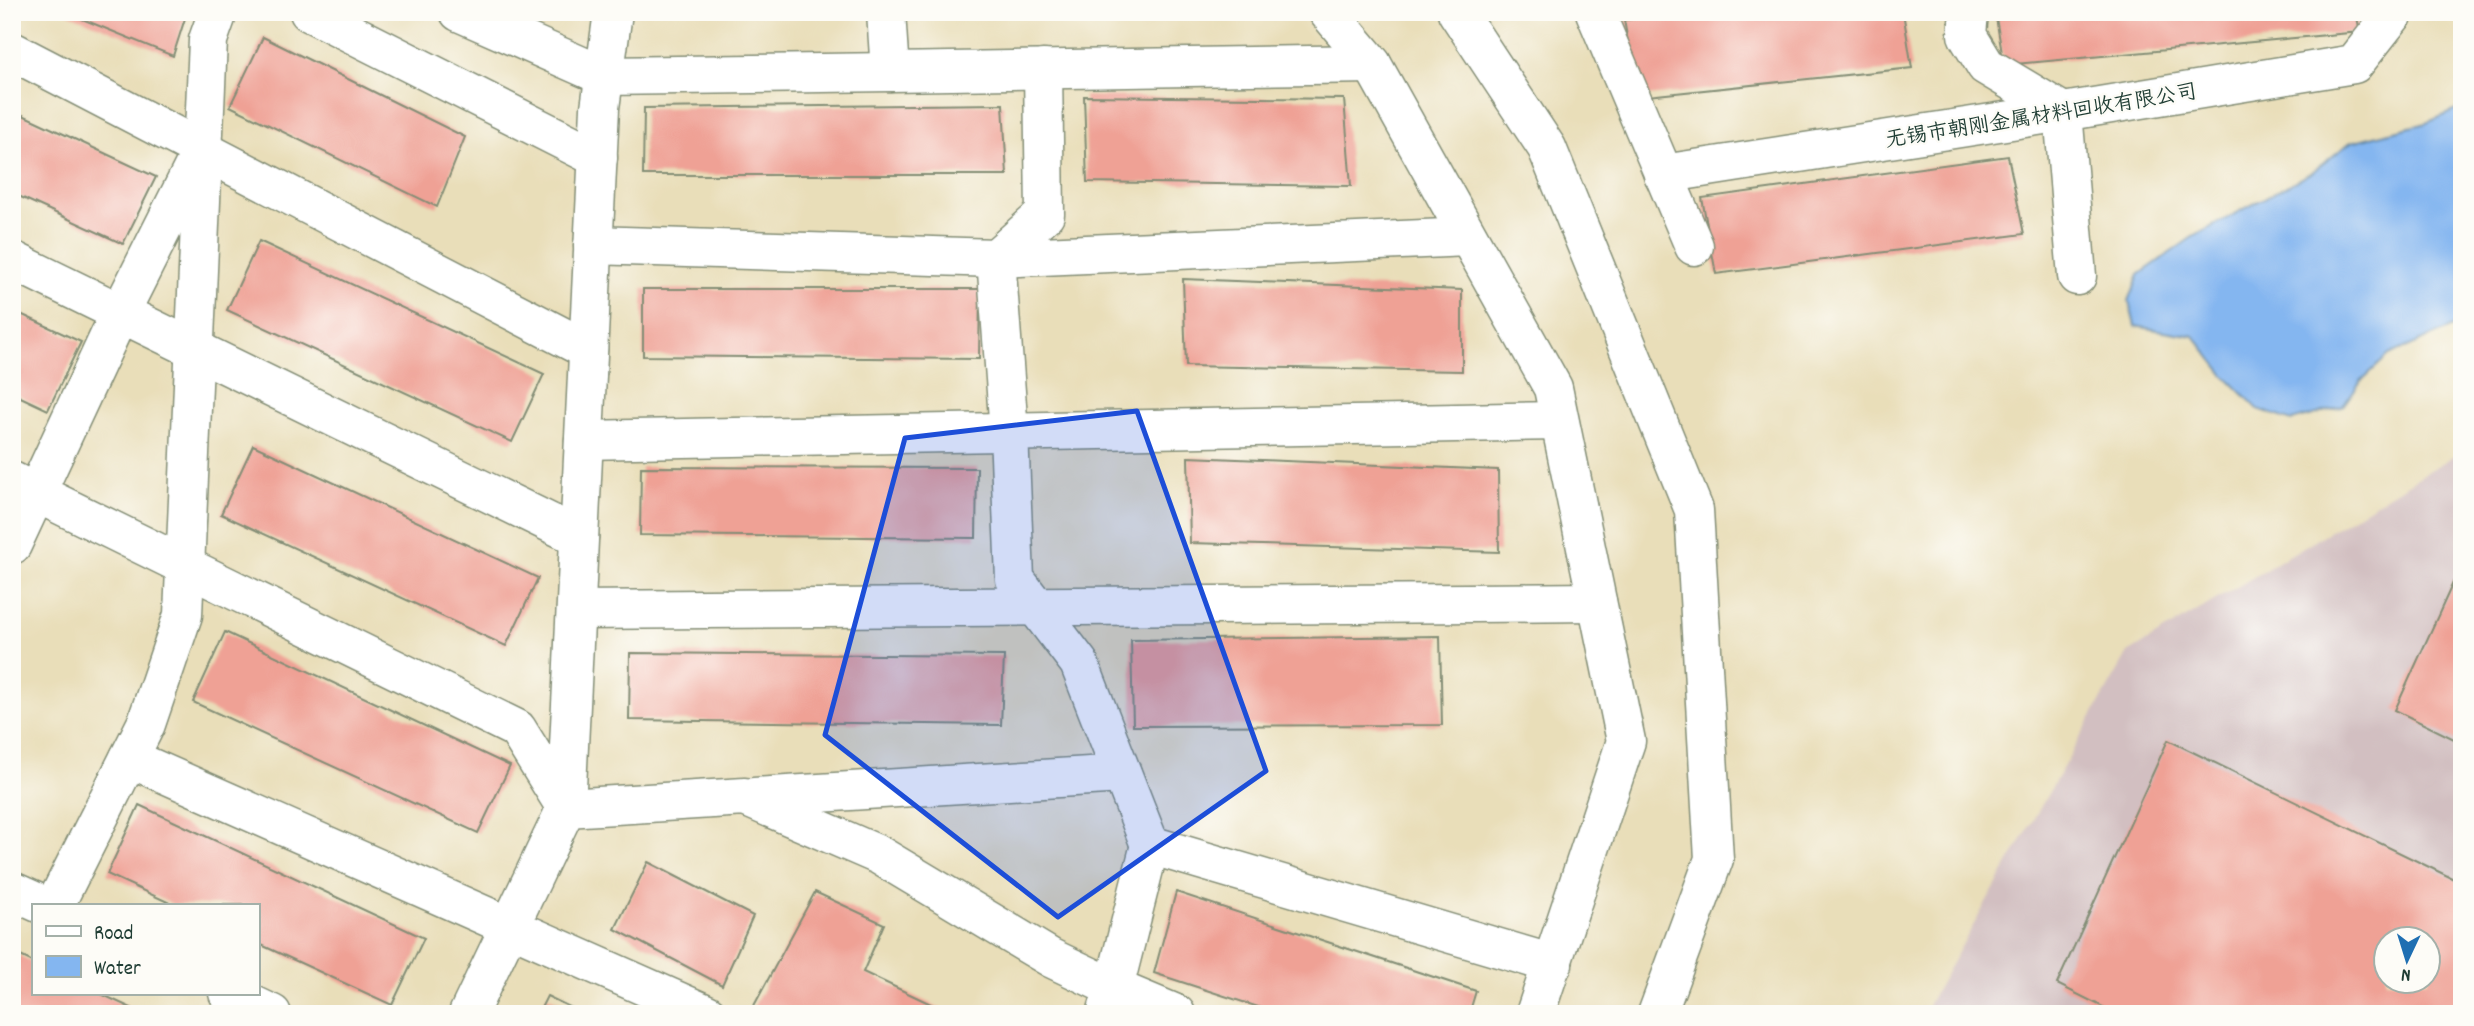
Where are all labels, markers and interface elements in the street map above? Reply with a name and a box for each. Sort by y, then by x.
street label: 无锡市朝刚金属材料回收有限公司 [1884,79,2199,157]
legend [32,904,259,995]
text: Road [94,920,133,950]
north arrow [2372,925,2442,995]
text: Water [94,955,141,985]
text: N [2400,960,2412,987]

